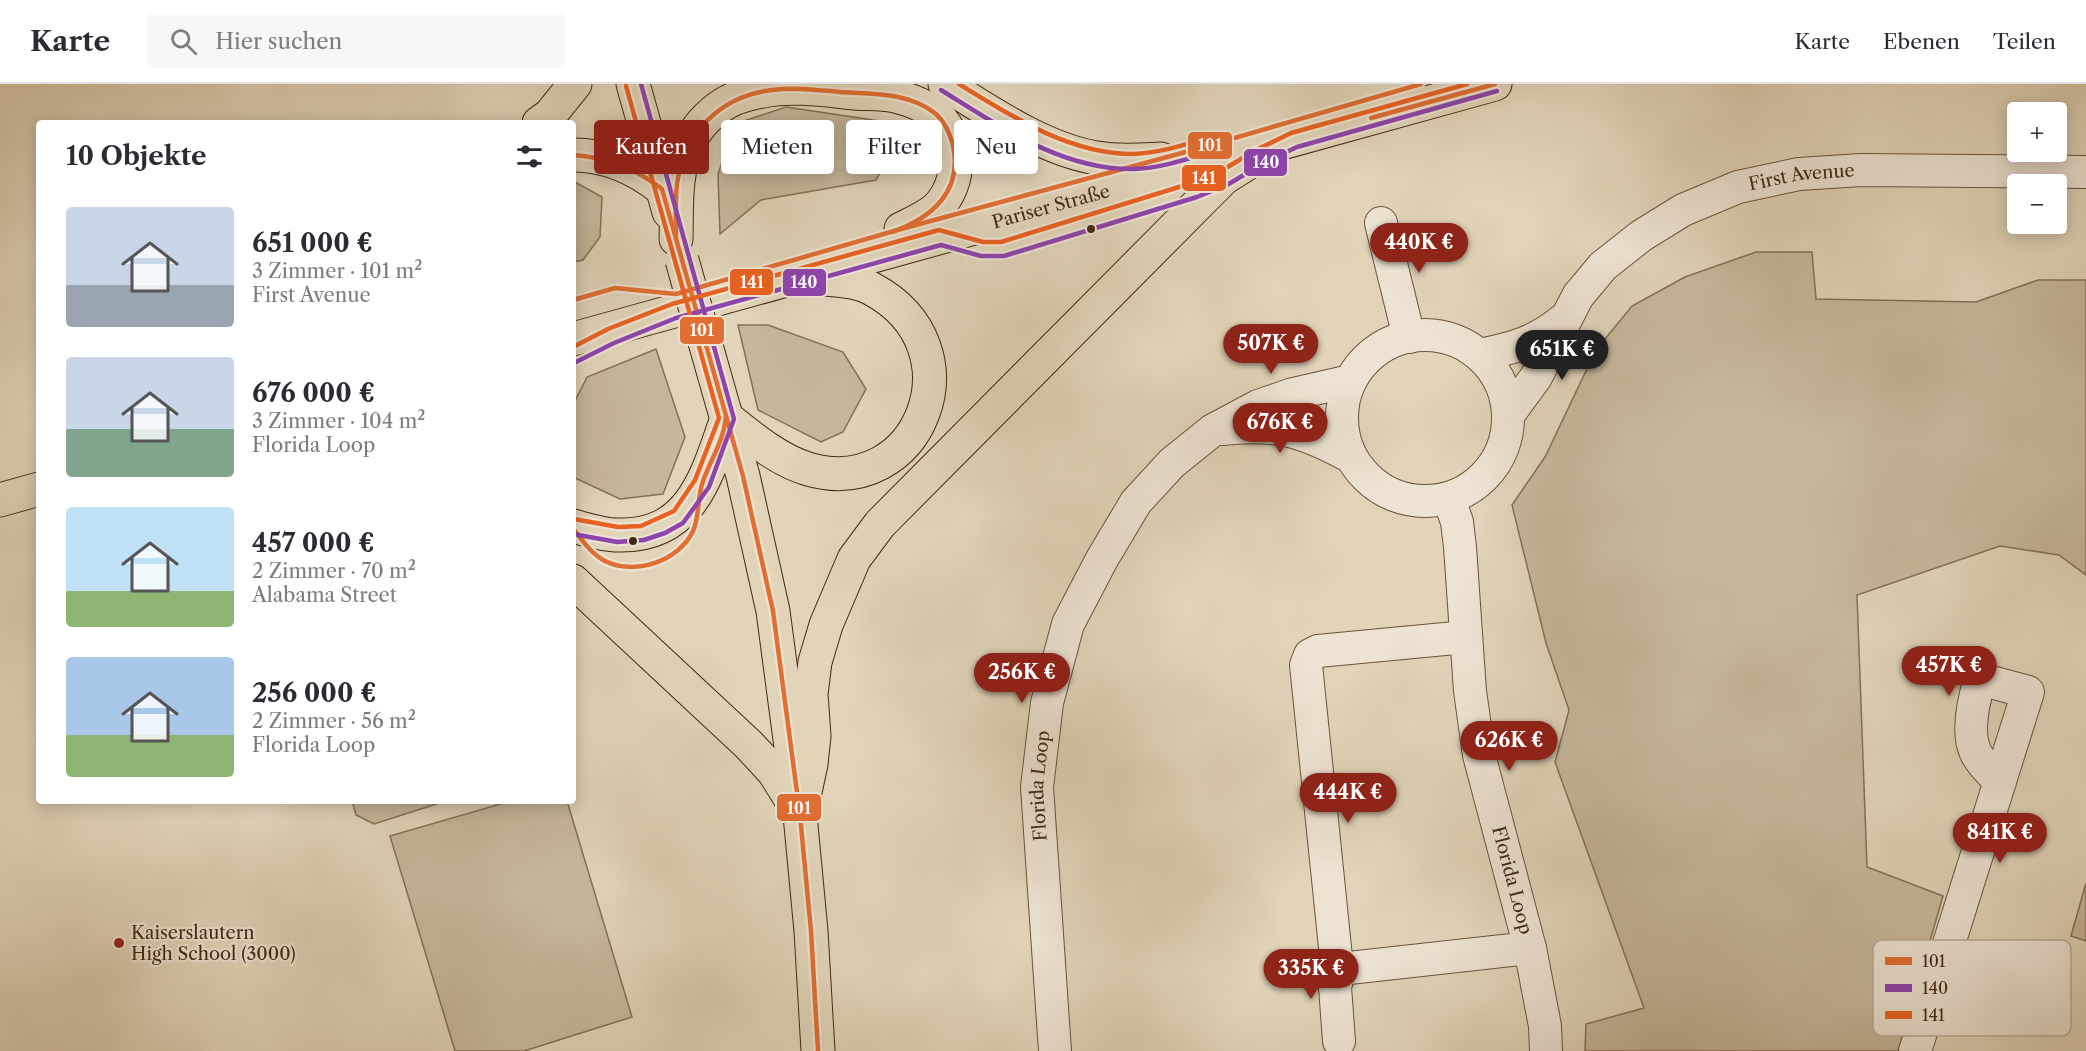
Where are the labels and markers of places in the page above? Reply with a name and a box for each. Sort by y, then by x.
unlabelled marker [1085,223,1097,235]
pin: 440K € [1370,223,1468,274]
pin: 507K € [1222,324,1320,375]
pin: 651K € [1513,330,1611,381]
pin: 676K € [1231,403,1329,454]
unlabelled marker [627,535,639,547]
pin: 457K € [1900,646,1998,697]
pin: 256K € [973,653,1071,704]
pin: 626K € [1460,721,1558,772]
pin: 444K € [1299,773,1397,824]
pin: 841K € [1951,813,2049,864]
place label: Kaiserslautern High School (3000) [131,922,296,965]
marker: Kaiserslautern High School (3000) [112,936,126,950]
pin: 335K € [1262,949,1360,1000]

